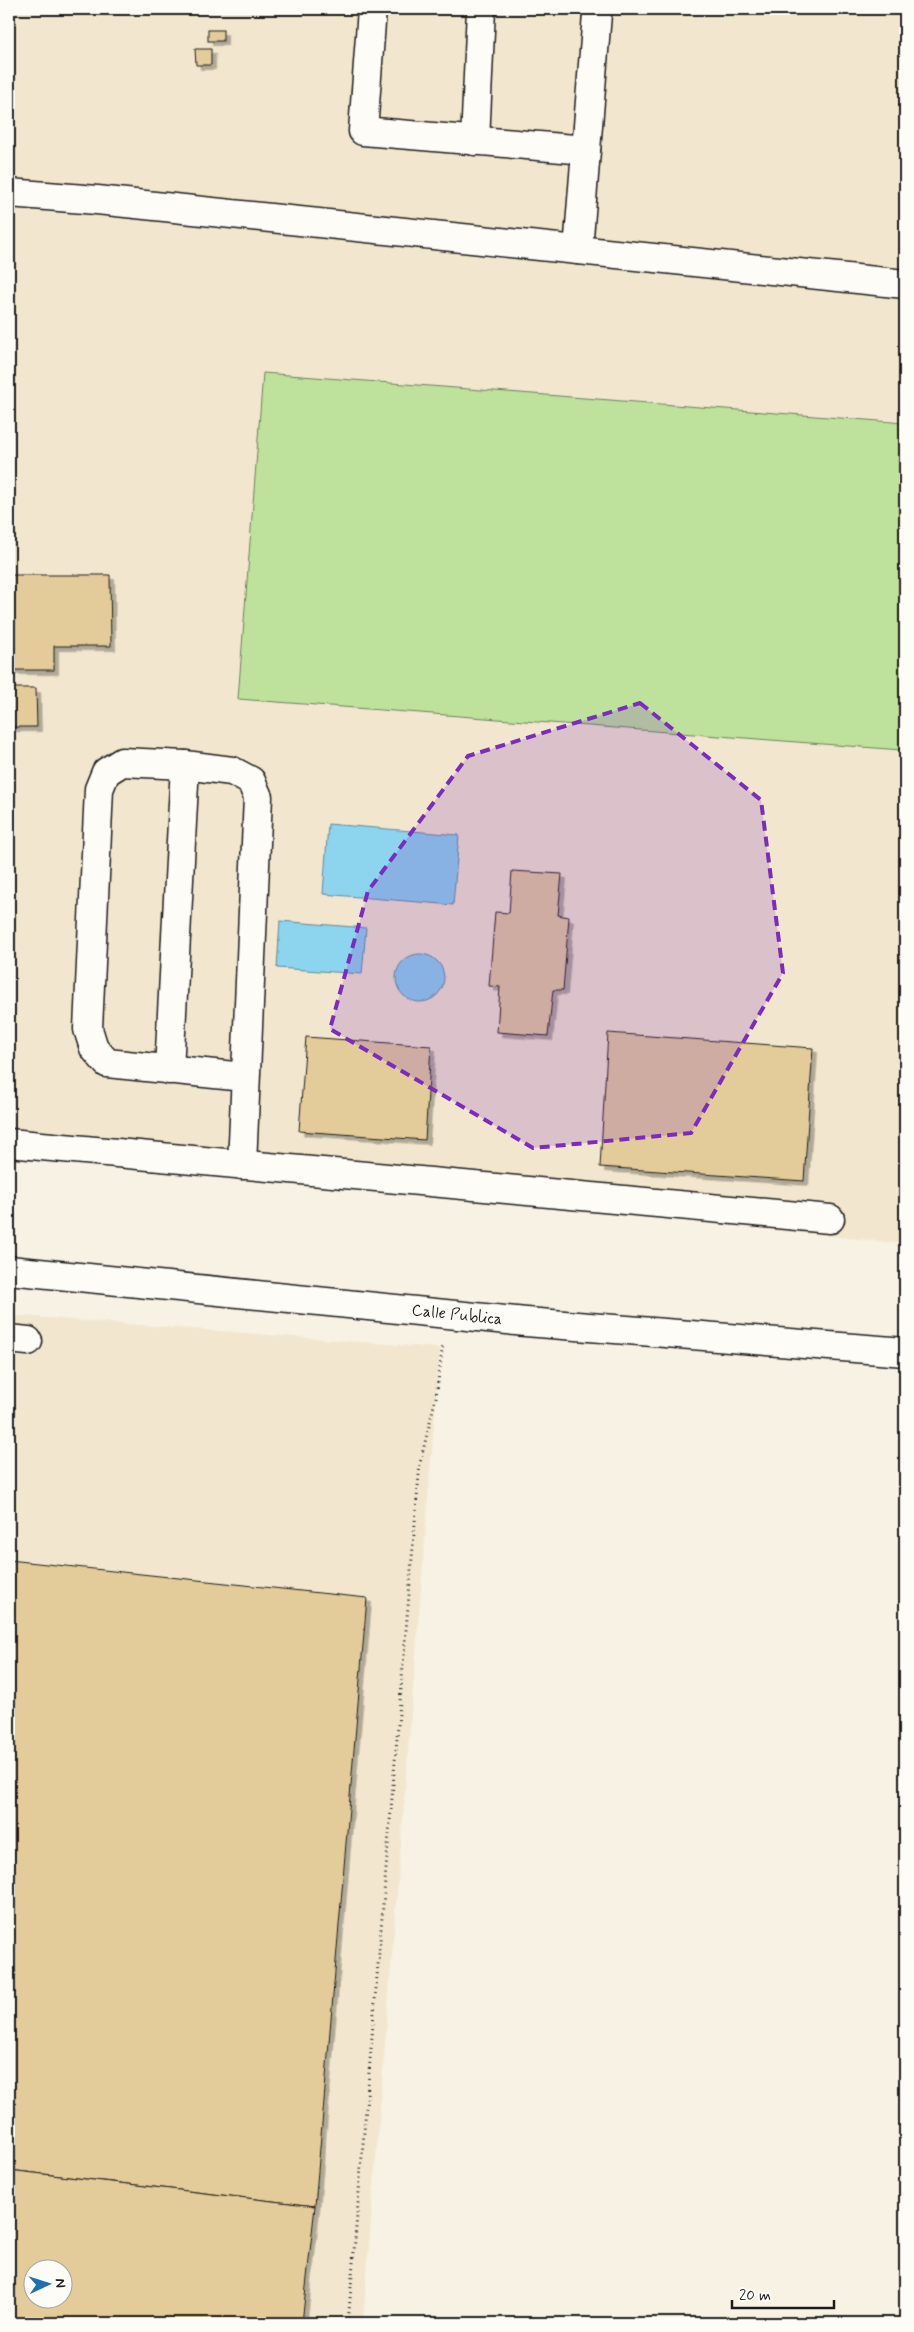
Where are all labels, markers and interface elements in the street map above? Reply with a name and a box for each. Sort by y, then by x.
street label: Calle Publica [411,1300,503,1330]
north arrow [22,2260,72,2310]
scale bar [732,2277,834,2309]
text: N [51,2278,69,2288]
text: 20 m [739,2286,771,2306]

